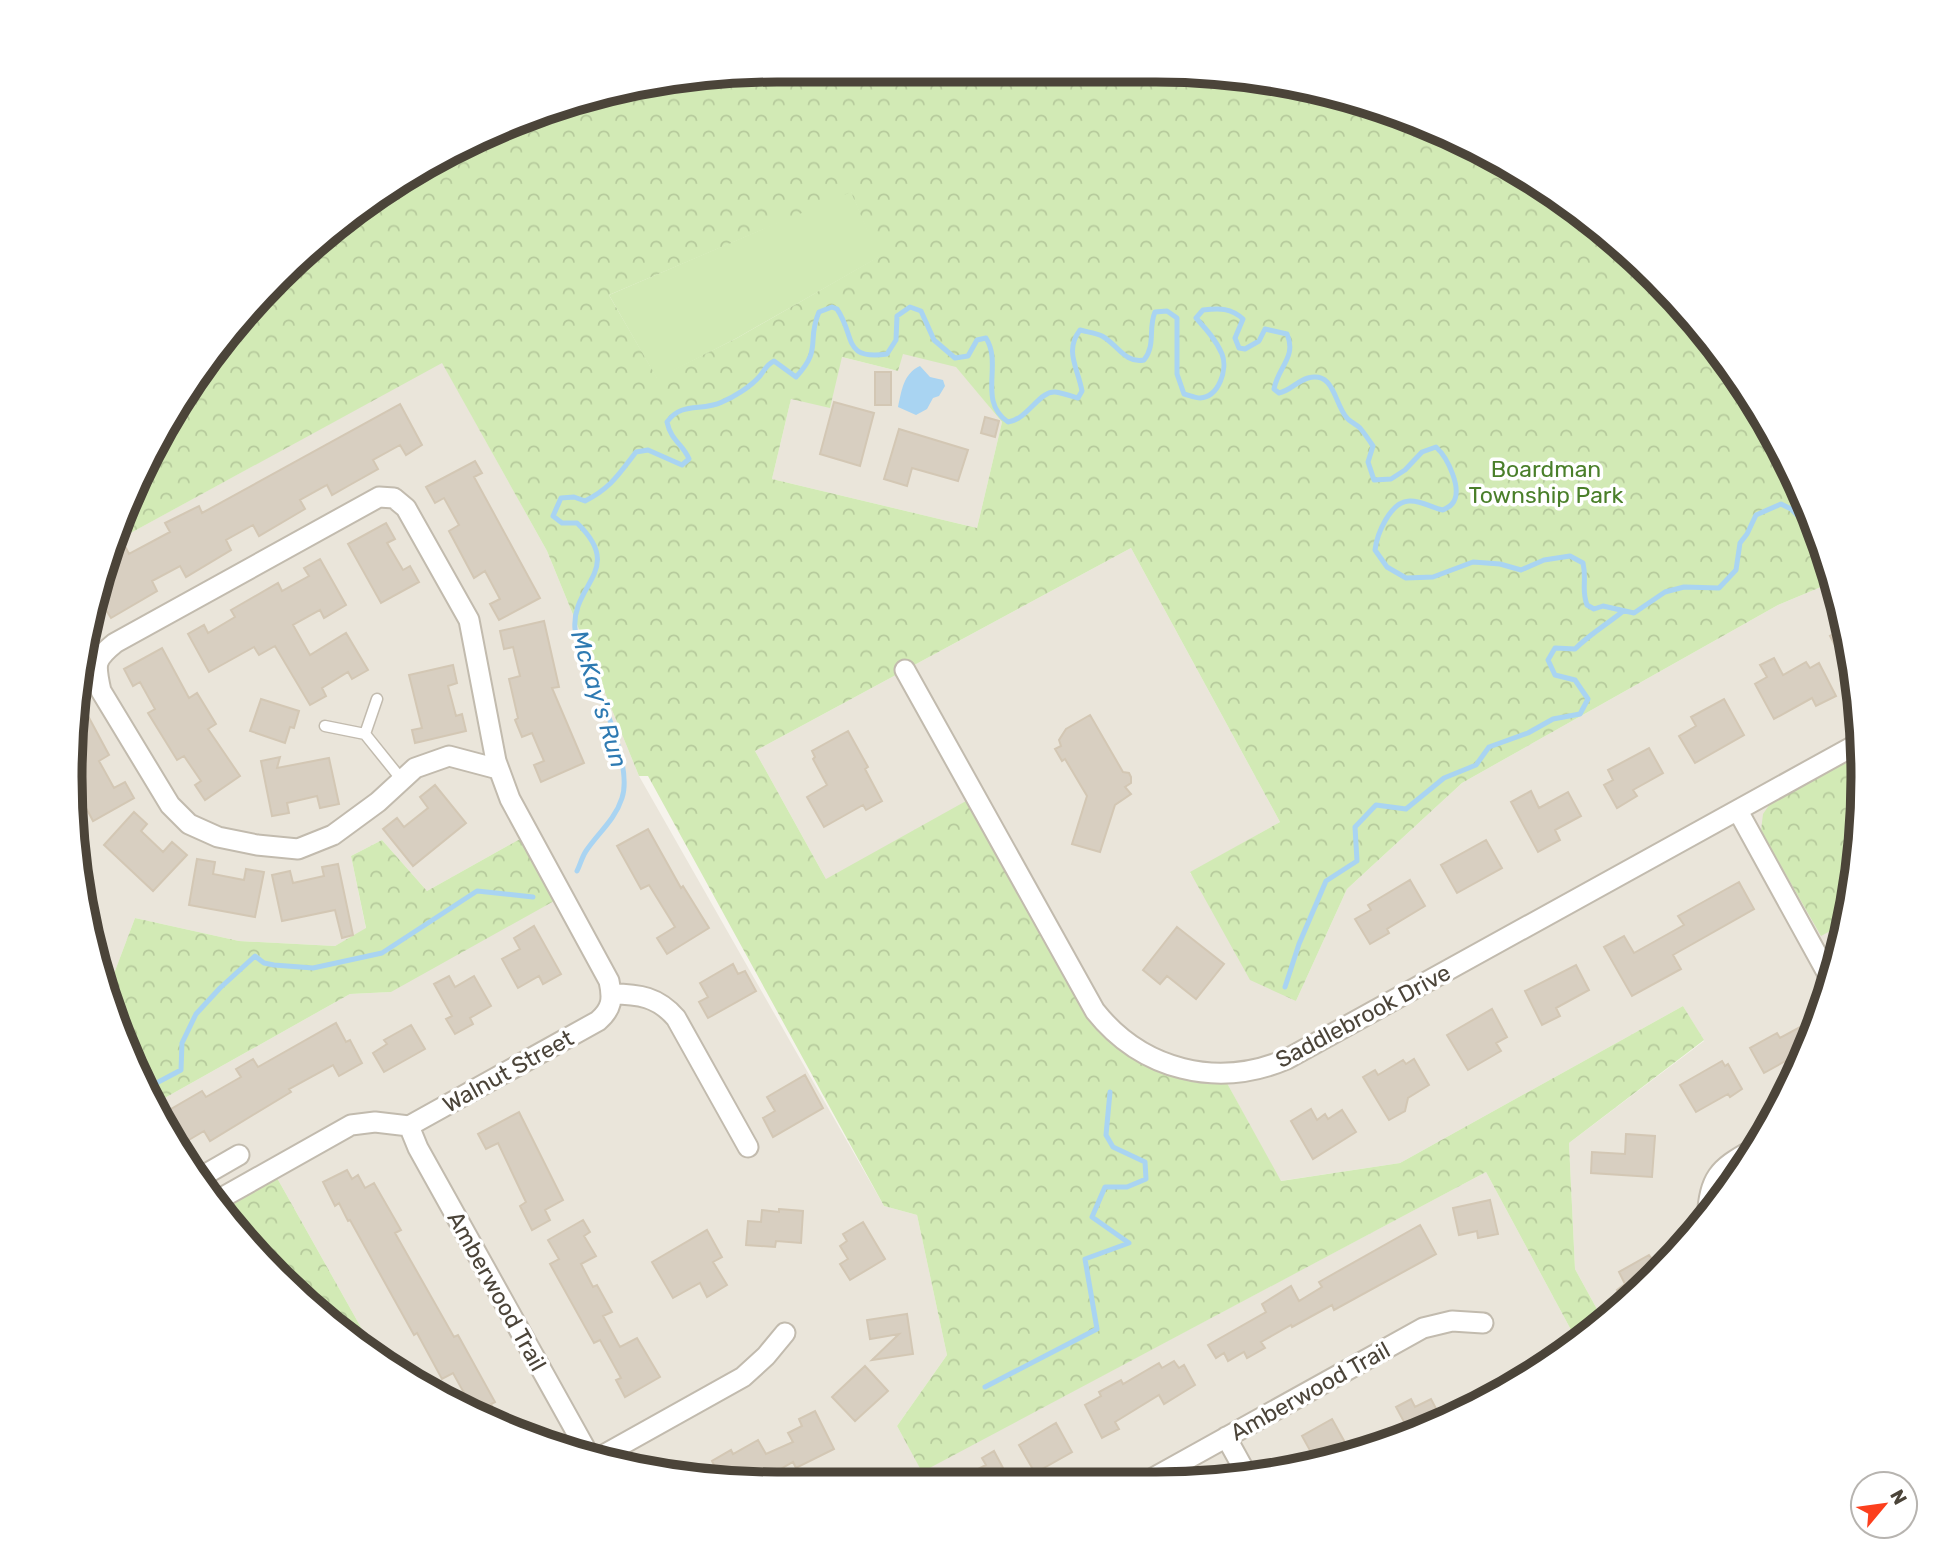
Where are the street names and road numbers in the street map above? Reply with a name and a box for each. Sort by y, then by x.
street label: Saddlebrook Drive [1271,958,1455,1074]
street label: Walnut Street [438,1024,578,1118]
street label: Amberwood Trail [442,1206,552,1376]
street label: Amberwood Trail [1225,1336,1395,1446]

